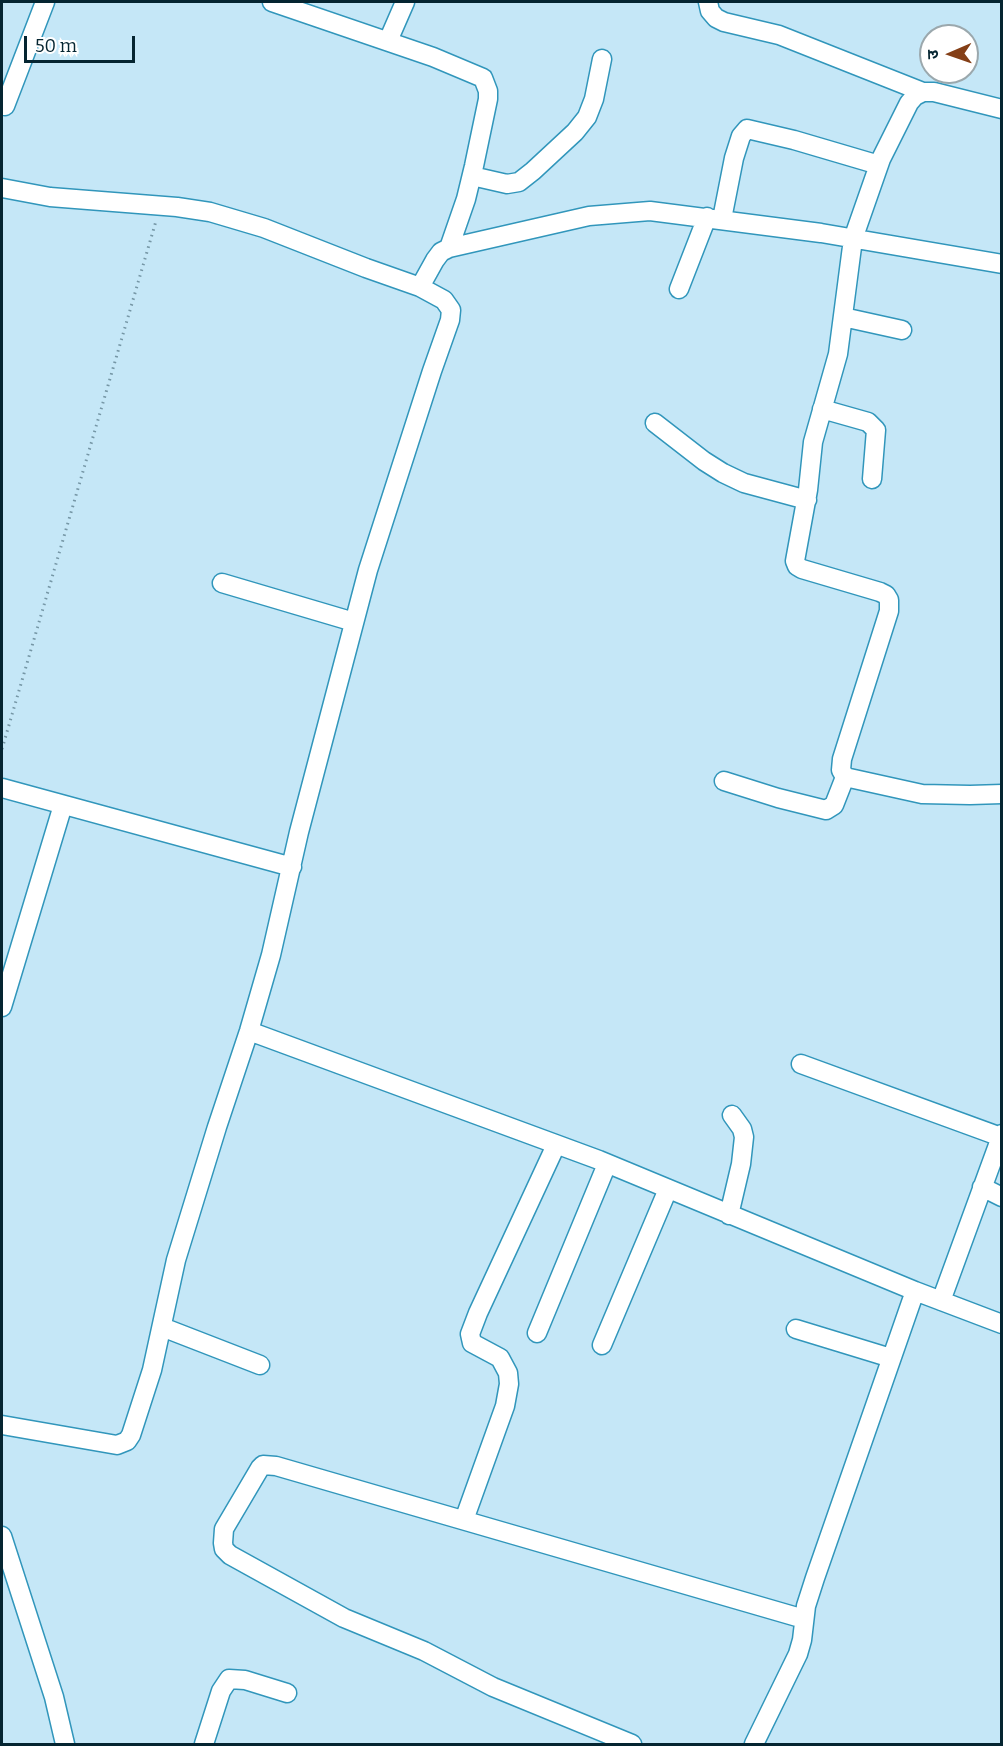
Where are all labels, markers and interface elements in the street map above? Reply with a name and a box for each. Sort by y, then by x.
scale bar [27,24,138,62]
north arrow [919,24,979,84]
text: 50 m [35,35,77,57]
text: उ [923,50,942,60]

